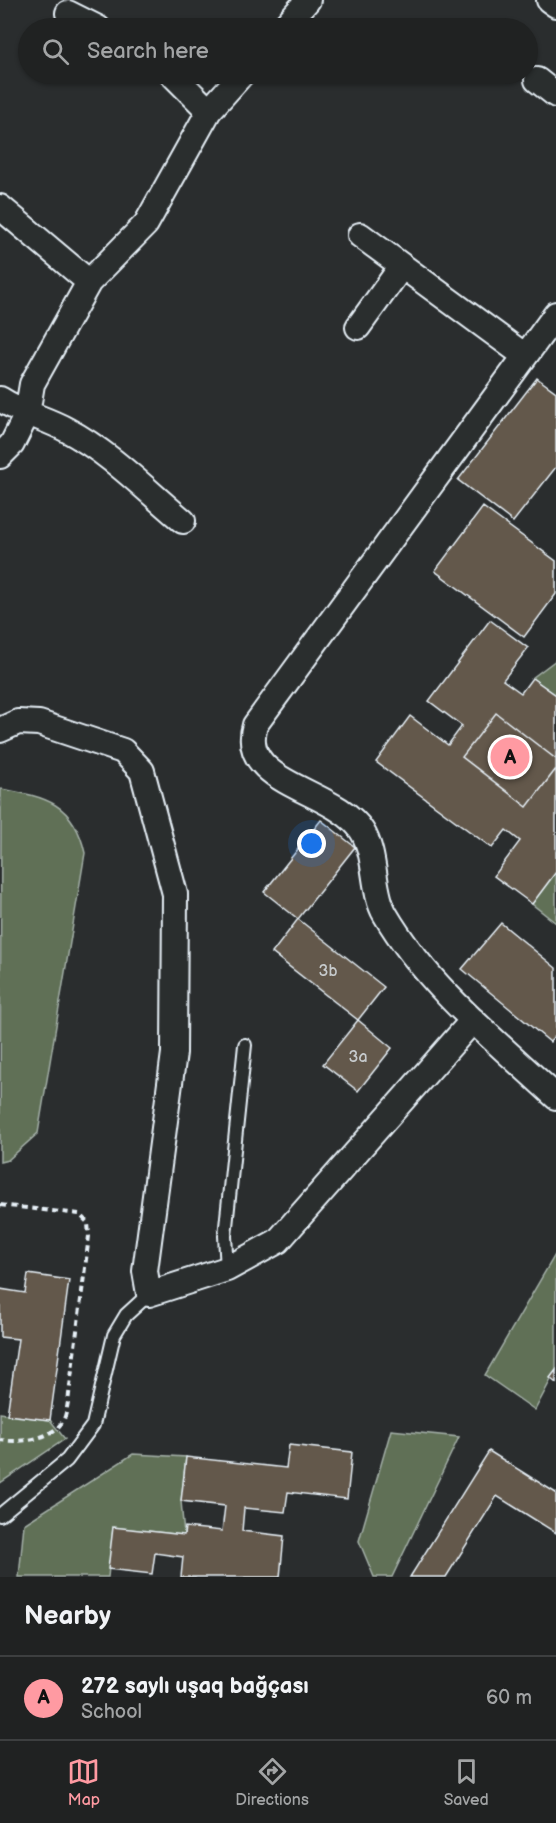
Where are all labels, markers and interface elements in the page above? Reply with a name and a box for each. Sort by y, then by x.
search box [18,18,538,84]
icon: search [39,35,72,68]
text: Search here [87,38,209,65]
pin: A [490,734,530,780]
your location [297,829,326,858]
house number: 3b [319,962,337,981]
house number: 3a [349,1048,367,1067]
text: Nearby [24,1601,111,1632]
text: 272 saylı uşaq bağçası [81,1673,309,1700]
text: A [37,1686,50,1710]
text: 60 m [486,1686,532,1710]
text: School [81,1700,142,1724]
tab: Map [67,1755,100,1810]
tab: Directions [235,1755,309,1810]
tab: Saved [444,1755,489,1810]

